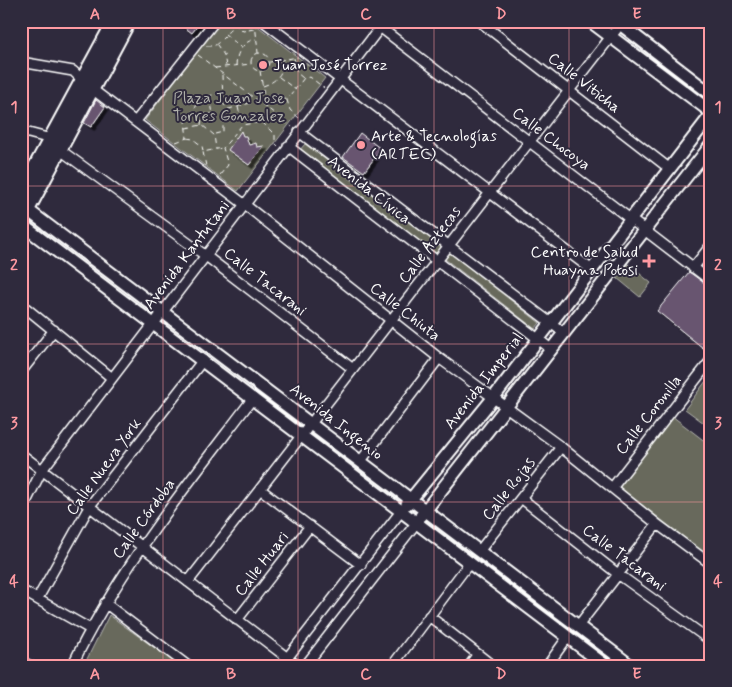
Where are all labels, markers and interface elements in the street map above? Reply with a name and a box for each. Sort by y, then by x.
text: A [90,4,100,25]
text: B [226,4,236,25]
text: C [360,4,372,25]
text: D [495,4,507,25]
text: E [632,4,642,25]
street label: Calle Viticha [543,48,625,118]
place label: Juan José Torrez [273,55,388,76]
marker: Juan José Torrez [257,59,269,71]
park label: Plaza Juan Jose Torres Gonzalez [173,88,285,127]
text: 1 [10,97,18,118]
text: 1 [714,97,722,118]
street label: Calle Chocoya [508,103,595,175]
place label: Arte & Tecnologías (ARTEC) [371,126,497,165]
marker: Arte & Tecnologías (ARTEC) [355,139,367,151]
street label: Avenida Cívica [323,151,415,229]
street label: Avenida Kantutani [139,196,235,314]
street label: Calle Aztecas [394,202,466,288]
place label: Centro de Salud Huayna Potosi [530,242,638,281]
street label: Calle Tacarani [219,243,311,321]
marker: Centro de Salud Huayna Potosi [642,254,656,268]
text: 2 [10,255,18,276]
text: 2 [714,255,722,276]
street label: Calle Chiuta [365,278,445,346]
street label: Avenida Imperial [440,328,528,434]
street label: Calle Coronilla [611,371,687,459]
street label: Avenida Ingenio [284,379,387,466]
text: 3 [10,413,18,434]
text: 3 [714,413,722,434]
street label: Calle Nueva York [62,414,146,520]
street label: Calle Rojas [478,453,540,525]
street label: Calle Córdoba [108,475,180,563]
street label: Calle Tacarani [578,520,670,597]
street label: Calle Huari [230,527,294,601]
text: 4 [9,571,19,592]
text: 4 [713,571,723,592]
text: A [90,664,100,685]
text: B [226,664,236,685]
text: C [360,664,372,685]
text: D [495,664,507,685]
text: E [632,664,642,685]

